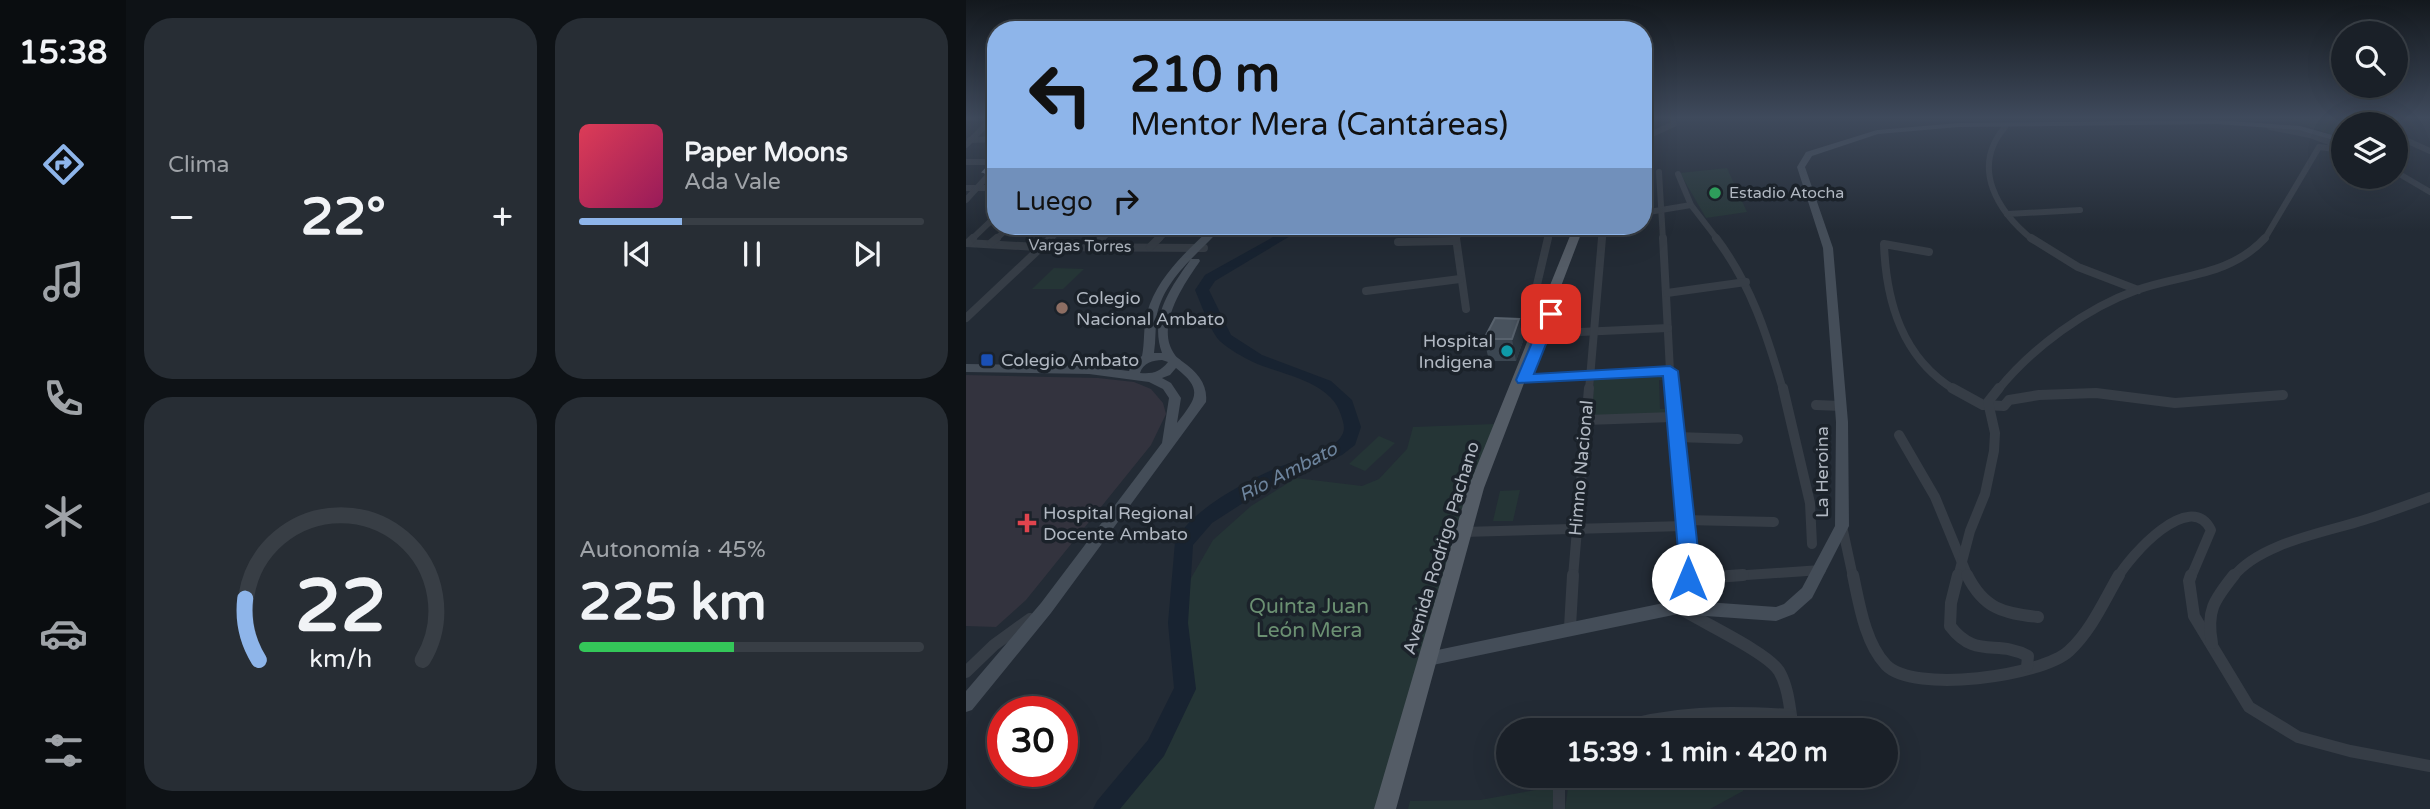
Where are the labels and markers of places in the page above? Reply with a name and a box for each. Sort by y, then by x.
place label: Estadio Atocha [1729,183,1844,203]
marker: Estadio Atocha [1707,185,1723,201]
pin [1521,284,1581,344]
place label: Colegio Nacional Ambato [1076,287,1225,330]
marker: Colegio Nacional Ambato [1054,300,1070,316]
place label: Hospital Indigena [1419,330,1493,373]
marker: Hospital Indigena [1499,343,1515,359]
place label: Colegio Ambato [1001,349,1139,371]
marker: Colegio Ambato [979,352,995,368]
place label: Hospital Regional Docente Ambato [1043,502,1193,545]
marker: Hospital Regional Docente Ambato [1017,513,1037,533]

